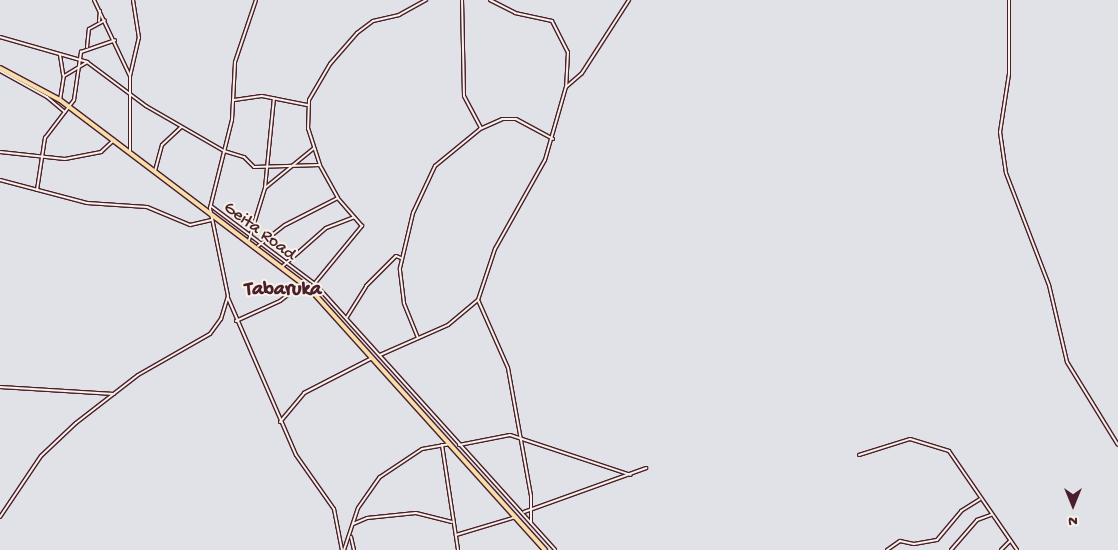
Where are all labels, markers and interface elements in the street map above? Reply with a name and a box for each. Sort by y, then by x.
street label: Geita Road [218,198,300,266]
district label: Tabaruka [245,278,321,302]
north arrow [1048,480,1098,530]
text: N [1068,512,1078,529]

